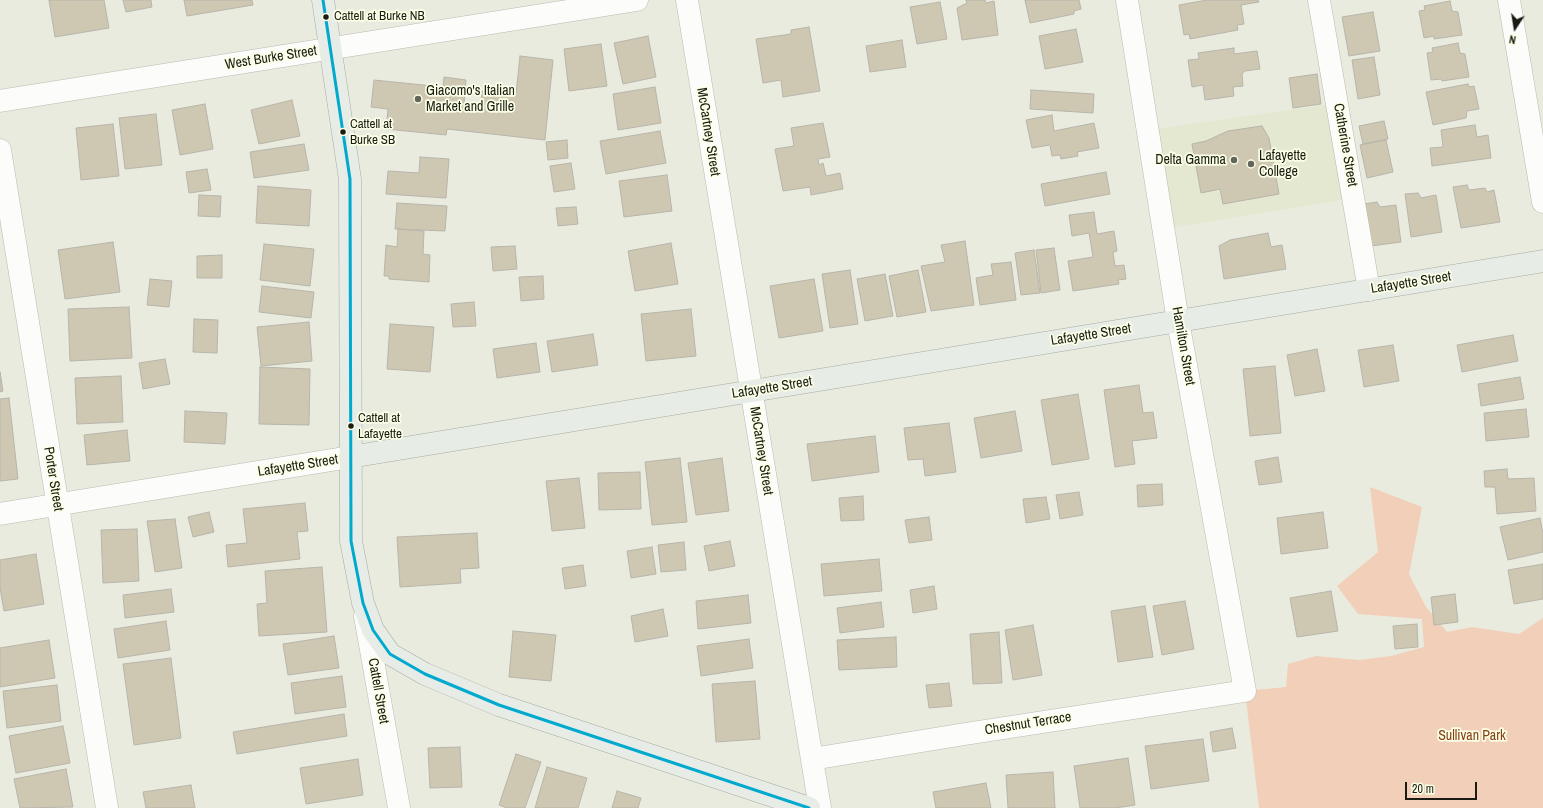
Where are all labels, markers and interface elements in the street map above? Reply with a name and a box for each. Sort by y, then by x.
north arrow [1495,8,1535,48]
place label: Cattell at Burke NB [334,9,425,25]
marker: Cattell at Burke NB [321,12,331,22]
text: N [1508,32,1517,47]
street label: West Burke Street [224,42,318,74]
place label: Giacomo's Italian Market and Grille [426,83,515,116]
street label: McCartney Street [693,87,723,177]
marker: Giacomo's Italian Market and Grille [413,94,423,104]
street label: Catherine Street [1329,102,1361,188]
place label: Cattell at Burke SB [350,117,395,148]
marker: Cattell at Burke SB [338,127,348,137]
place label: Lafayette College [1259,148,1306,180]
place label: Delta Gamma [1155,152,1226,168]
marker: Delta Gamma [1229,155,1239,165]
marker: Lafayette College [1246,159,1256,169]
street label: Lafayette Street [1370,268,1452,298]
street label: Hamilton Street [1168,305,1198,387]
street label: Lafayette Street [1050,320,1132,350]
street label: Lafayette Street [731,373,813,403]
street label: McCartney Street [746,406,776,496]
place label: Cattell at Lafayette [358,411,402,442]
marker: Cattell at Lafayette [346,421,356,431]
street label: Porter Street [40,446,66,512]
street label: Lafayette Street [257,451,339,481]
street label: Cattell Street [364,657,392,725]
street label: Chestnut Terrace [984,709,1072,739]
park label: Sullivan Park [1438,728,1506,744]
scale bar [1407,774,1479,800]
text: 20 m [1412,781,1434,797]

